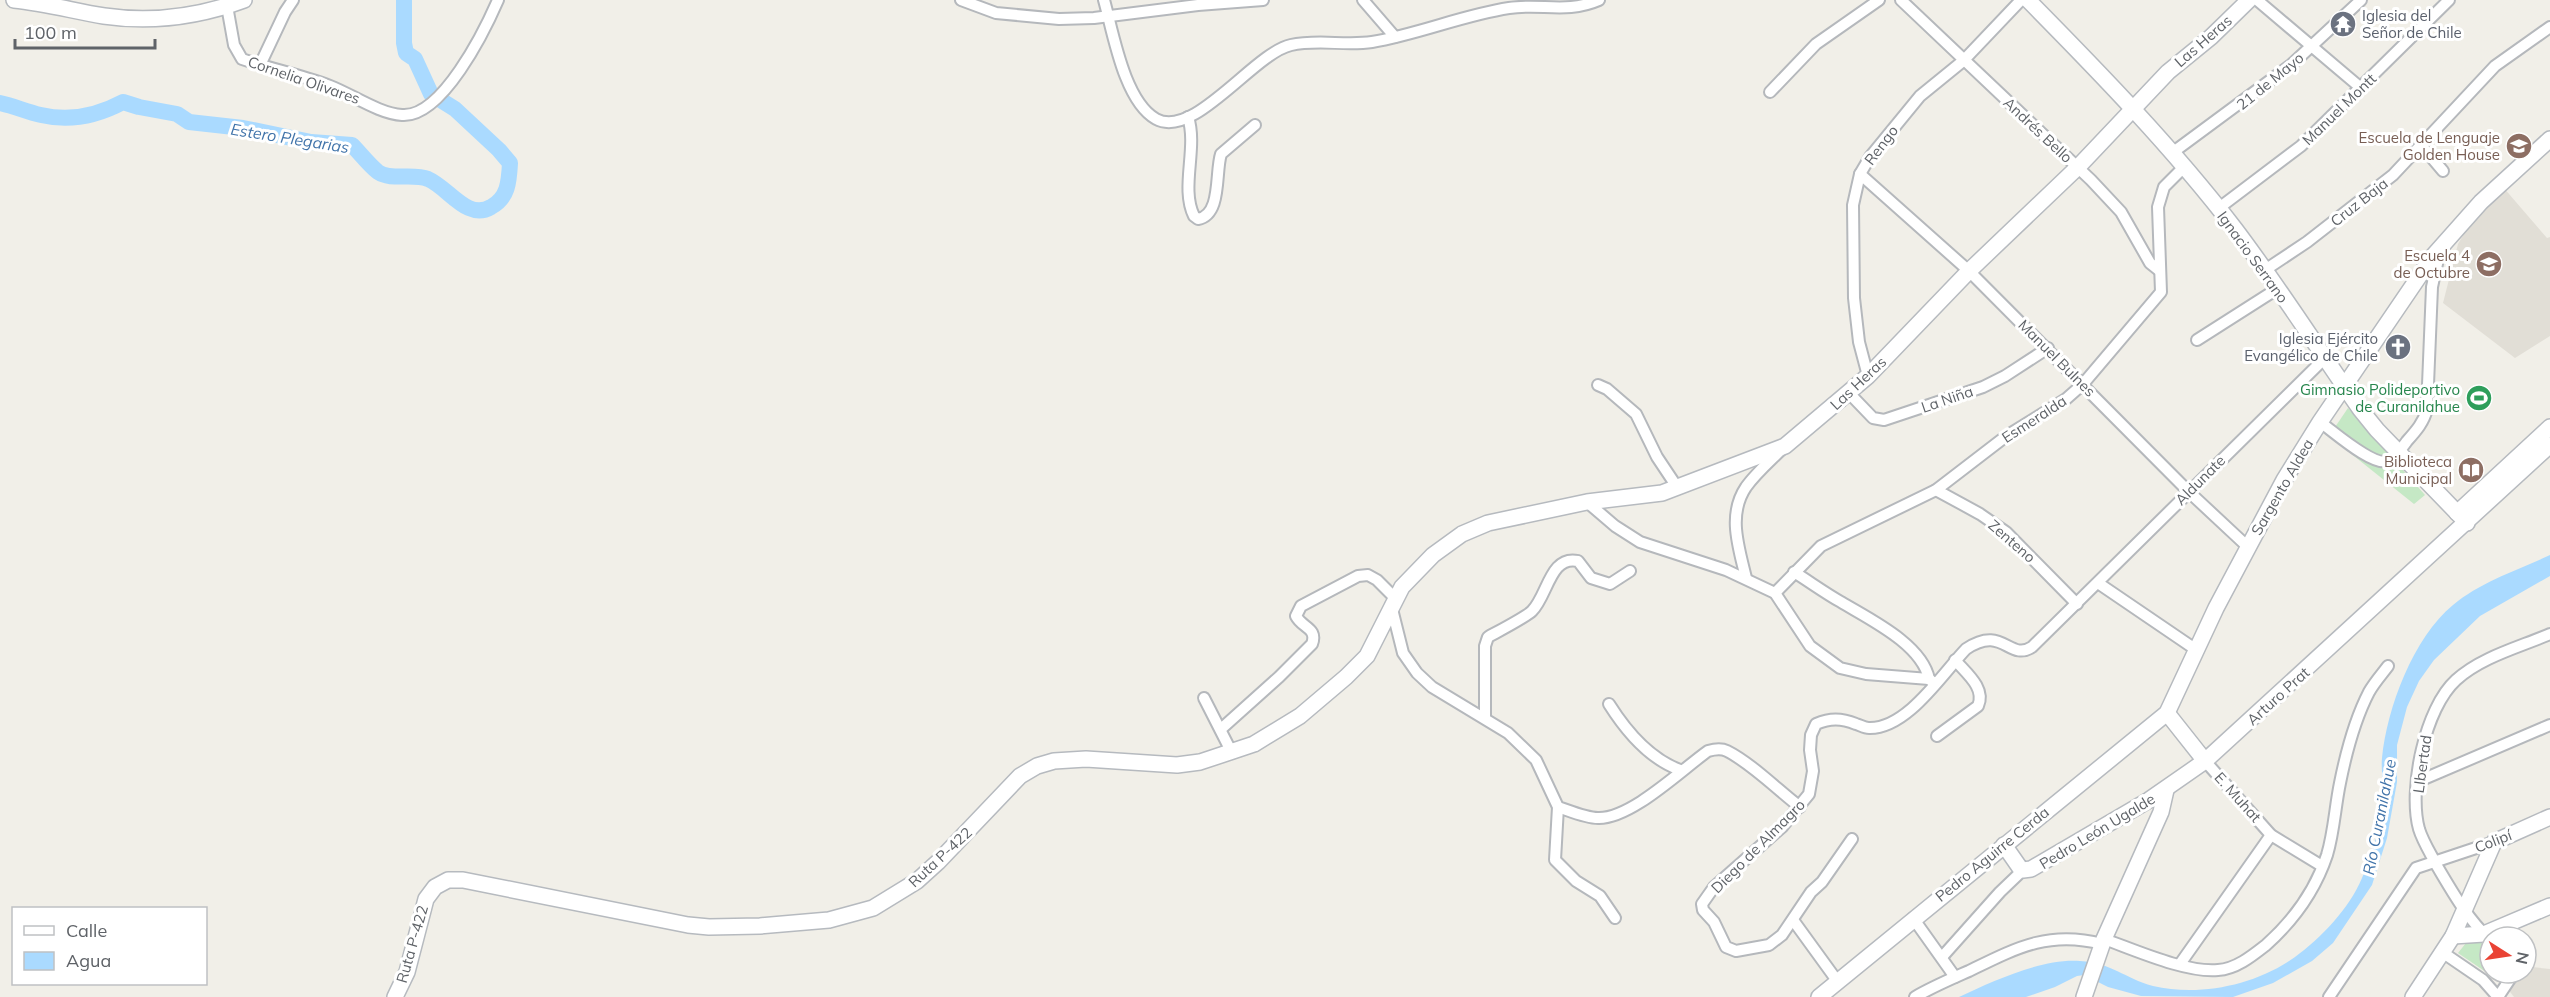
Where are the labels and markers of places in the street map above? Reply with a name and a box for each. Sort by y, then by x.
place label: Iglesia del Señor de Chile [2362,6,2462,42]
temple icon: Iglesia del Señor de Chile [2328,9,2358,39]
place label: Escuela de Lenguaje Golden House [2359,128,2500,164]
school or university icon: Escuela de Lenguaje Golden House [2504,131,2534,161]
place label: Escuela 4 de Octubre [2393,246,2470,282]
school or university icon: Escuela 4 de Octubre [2474,249,2504,279]
place label: Iglesia Ejército Evangélico de Chile [2244,329,2378,365]
church icon: Iglesia Ejército Evangélico de Chile [2383,332,2413,362]
place label: Gimnasio Polideportivo de Curanilahue [2300,380,2460,416]
sports icon: Gimnasio Polideportivo de Curanilahue [2464,383,2494,413]
place label: Biblioteca Municipal [2384,452,2452,488]
library icon: Biblioteca Municipal [2456,455,2486,485]

